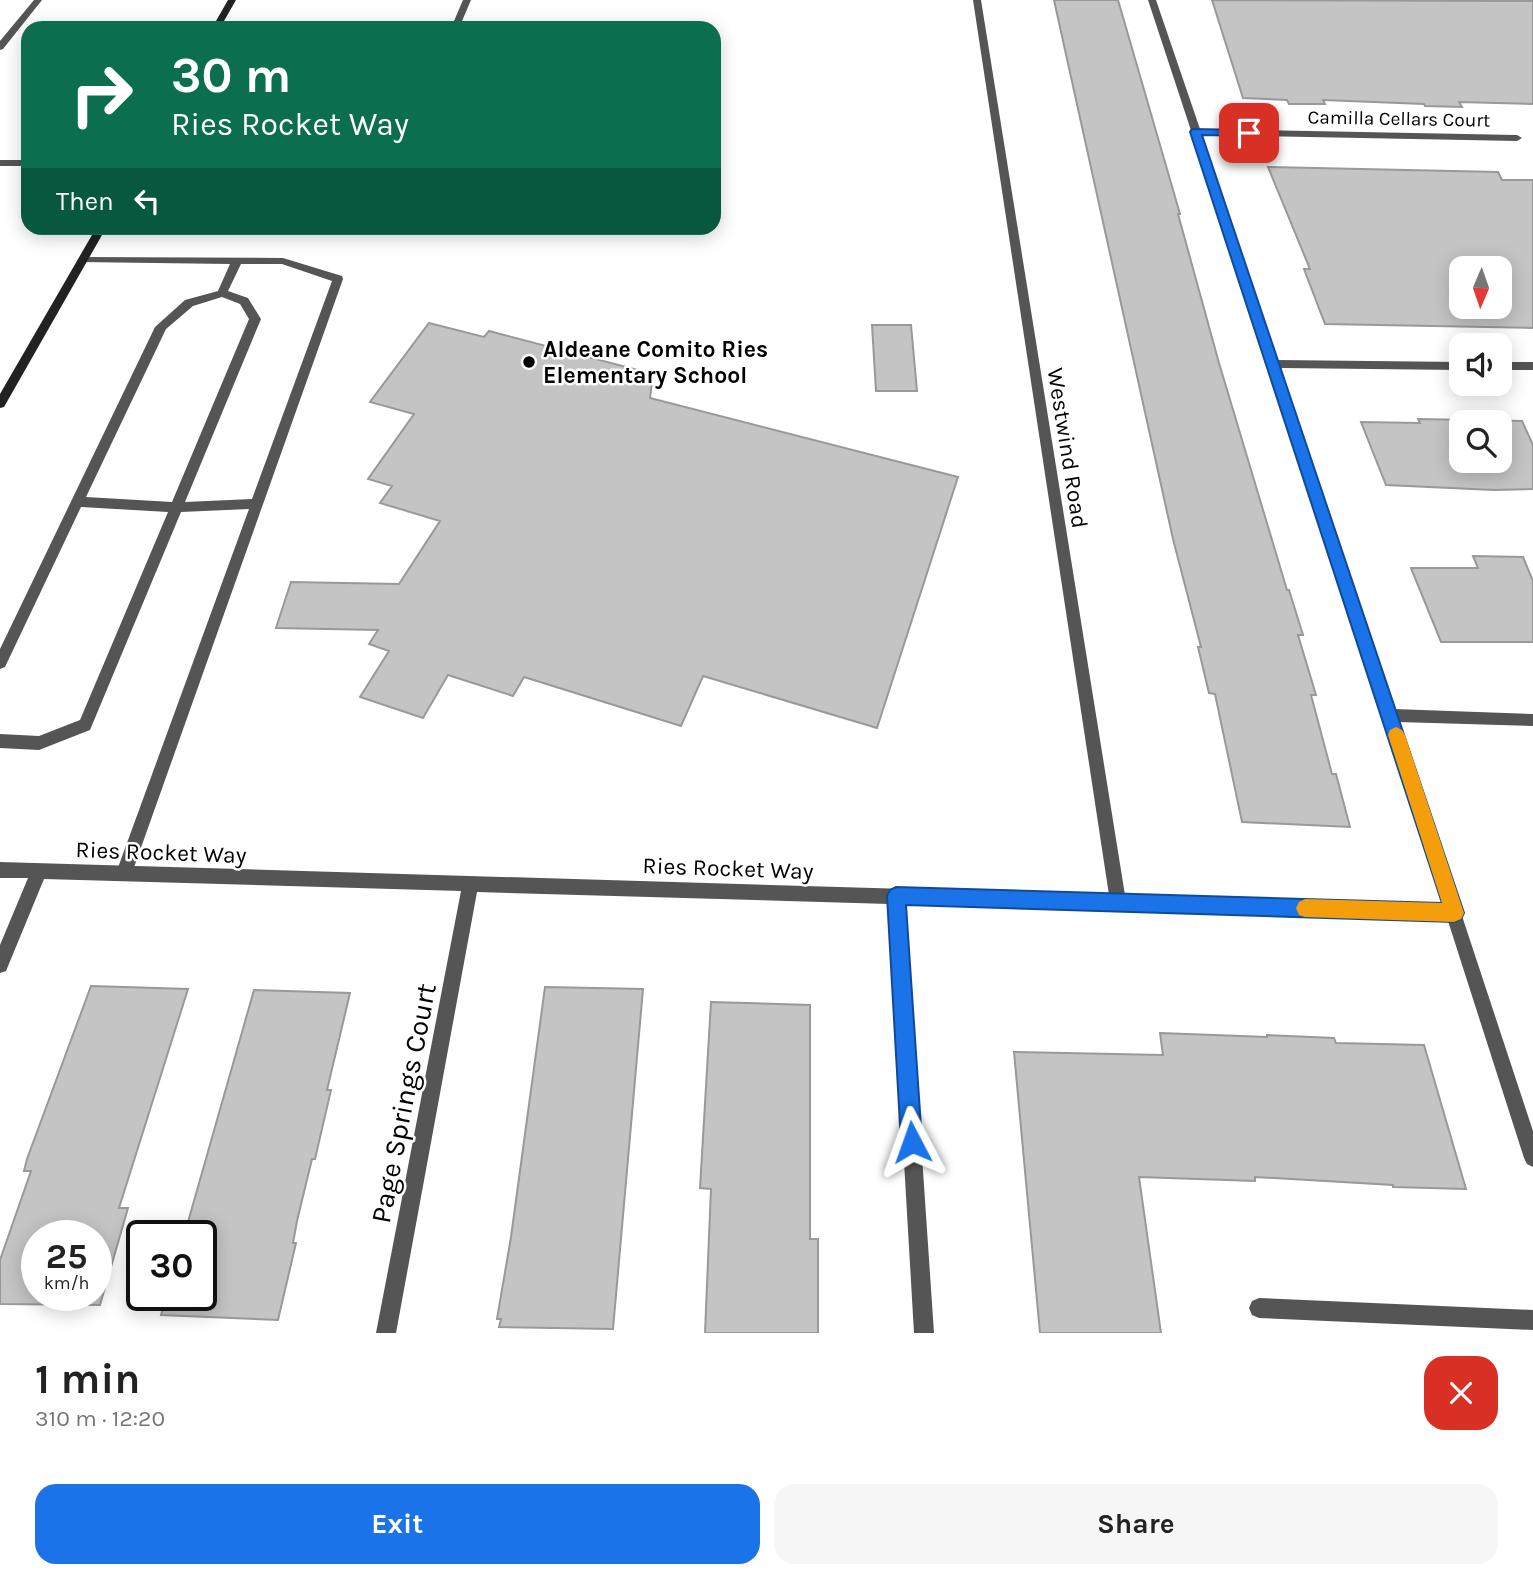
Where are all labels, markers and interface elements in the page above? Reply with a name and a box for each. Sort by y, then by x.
text: 30 m [171,47,291,104]
icon: right [56,49,147,140]
pin [1219,103,1279,163]
text: Ries Rocket Way [171,106,409,143]
street label: Camilla Cellars Court [1308,106,1490,132]
icon: arrive [1230,114,1268,152]
icon: left [128,182,166,220]
text: Then [56,186,114,217]
north arrow [1449,256,1512,318]
map controls [1449,256,1512,473]
button: sound [1449,333,1512,396]
place label: Aldeane Comito Ries Elementary School [543,336,768,389]
marker: Aldeane Comito Ries Elementary School [521,354,537,370]
street label: Westwind Road [1042,366,1093,530]
button: search [1449,410,1512,473]
street label: Ries Rocket Way [75,836,247,869]
street label: Ries Rocket Way [642,852,814,885]
street label: Page Springs Court [364,980,443,1226]
position arrow [875,1105,949,1179]
speed limit sign: 30 [126,1220,217,1311]
text: 25 [46,1236,87,1277]
text: km/h [44,1272,89,1294]
text: 1 min [35,1354,140,1404]
button: close [1424,1356,1498,1430]
text: 310 m · 12:20 [35,1405,165,1432]
button: Exit [35,1484,760,1564]
button: Share [774,1484,1498,1564]

